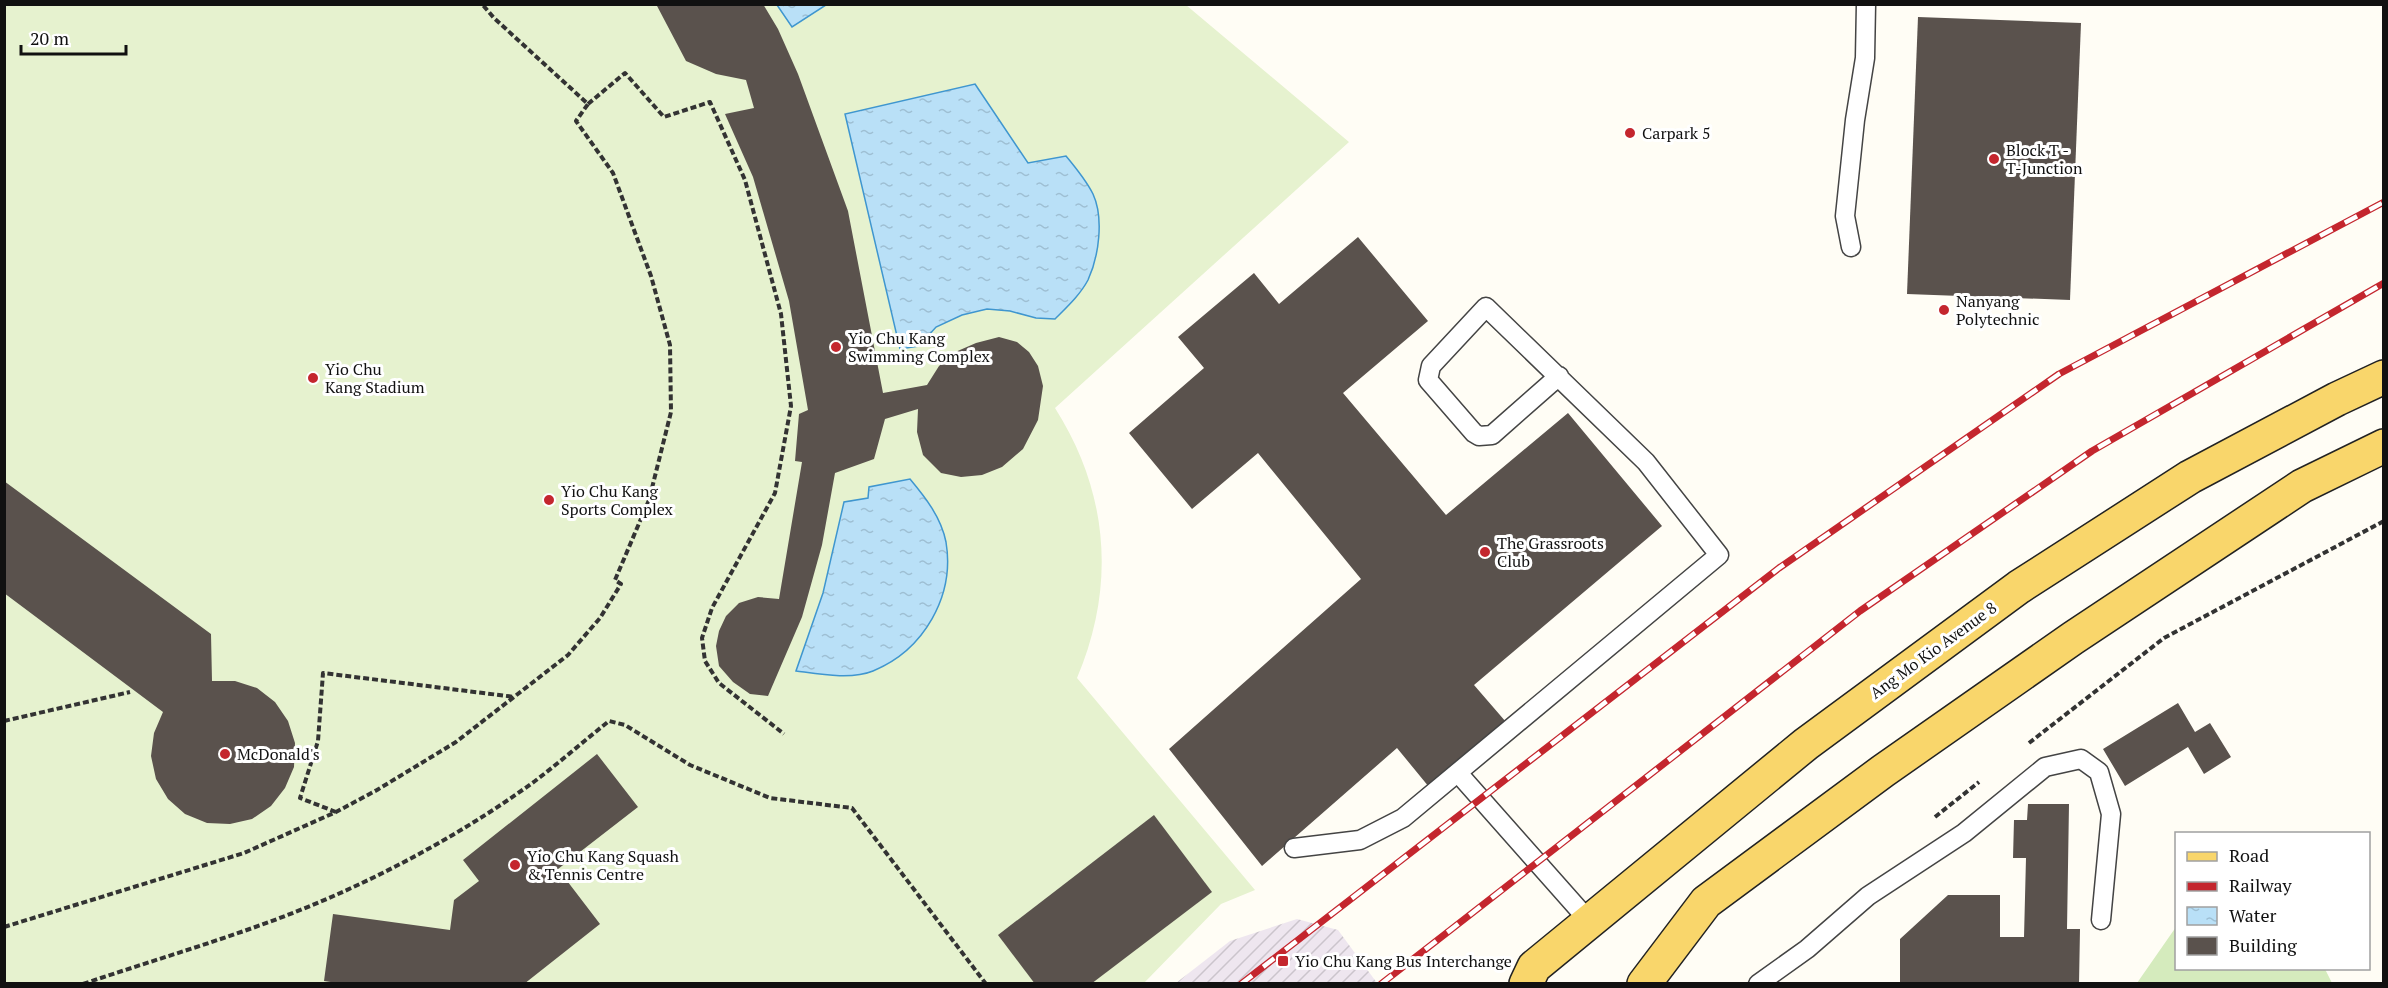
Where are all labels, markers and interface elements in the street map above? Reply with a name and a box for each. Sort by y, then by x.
scale bar [21,18,126,56]
text: 20 m [30,26,70,50]
place label: Carpark 5 [1642,122,1710,144]
marker: Carpark 5 [1623,126,1637,140]
place label: Block T - T-Junction [2006,139,2083,179]
marker: Block T - T-Junction [1987,152,2001,166]
place label: Nanyang Polytechnic [1956,290,2039,330]
marker: Nanyang Polytechnic [1937,303,1951,317]
place label: Yio Chu Kang Swimming Complex [848,327,990,367]
marker: Yio Chu Kang Swimming Complex [829,340,843,354]
place label: Yio Chu Kang Stadium [325,358,425,398]
marker: Yio Chu Kang Stadium [306,371,320,385]
place label: Yio Chu Kang Sports Complex [561,480,674,520]
marker: Yio Chu Kang Sports Complex [542,493,556,507]
place label: The Grassroots Club [1497,532,1604,572]
marker: The Grassroots Club [1478,545,1492,559]
street label: Ang Mo Kio Avenue 8 [1865,597,2001,703]
place label: McDonald's [237,743,320,765]
marker: McDonald's [218,747,232,761]
legend [2175,832,2370,970]
text: Road [2229,843,2269,867]
place label: Yio Chu Kang Squash & Tennis Centre [527,845,679,885]
marker: Yio Chu Kang Squash & Tennis Centre [508,858,522,872]
text: Railway [2229,873,2293,897]
text: Water [2229,903,2276,927]
text: Building [2229,933,2297,957]
place label: Yio Chu Kang Bus Interchange [1295,950,1512,972]
marker: Yio Chu Kang Bus Interchange [1276,954,1290,968]

